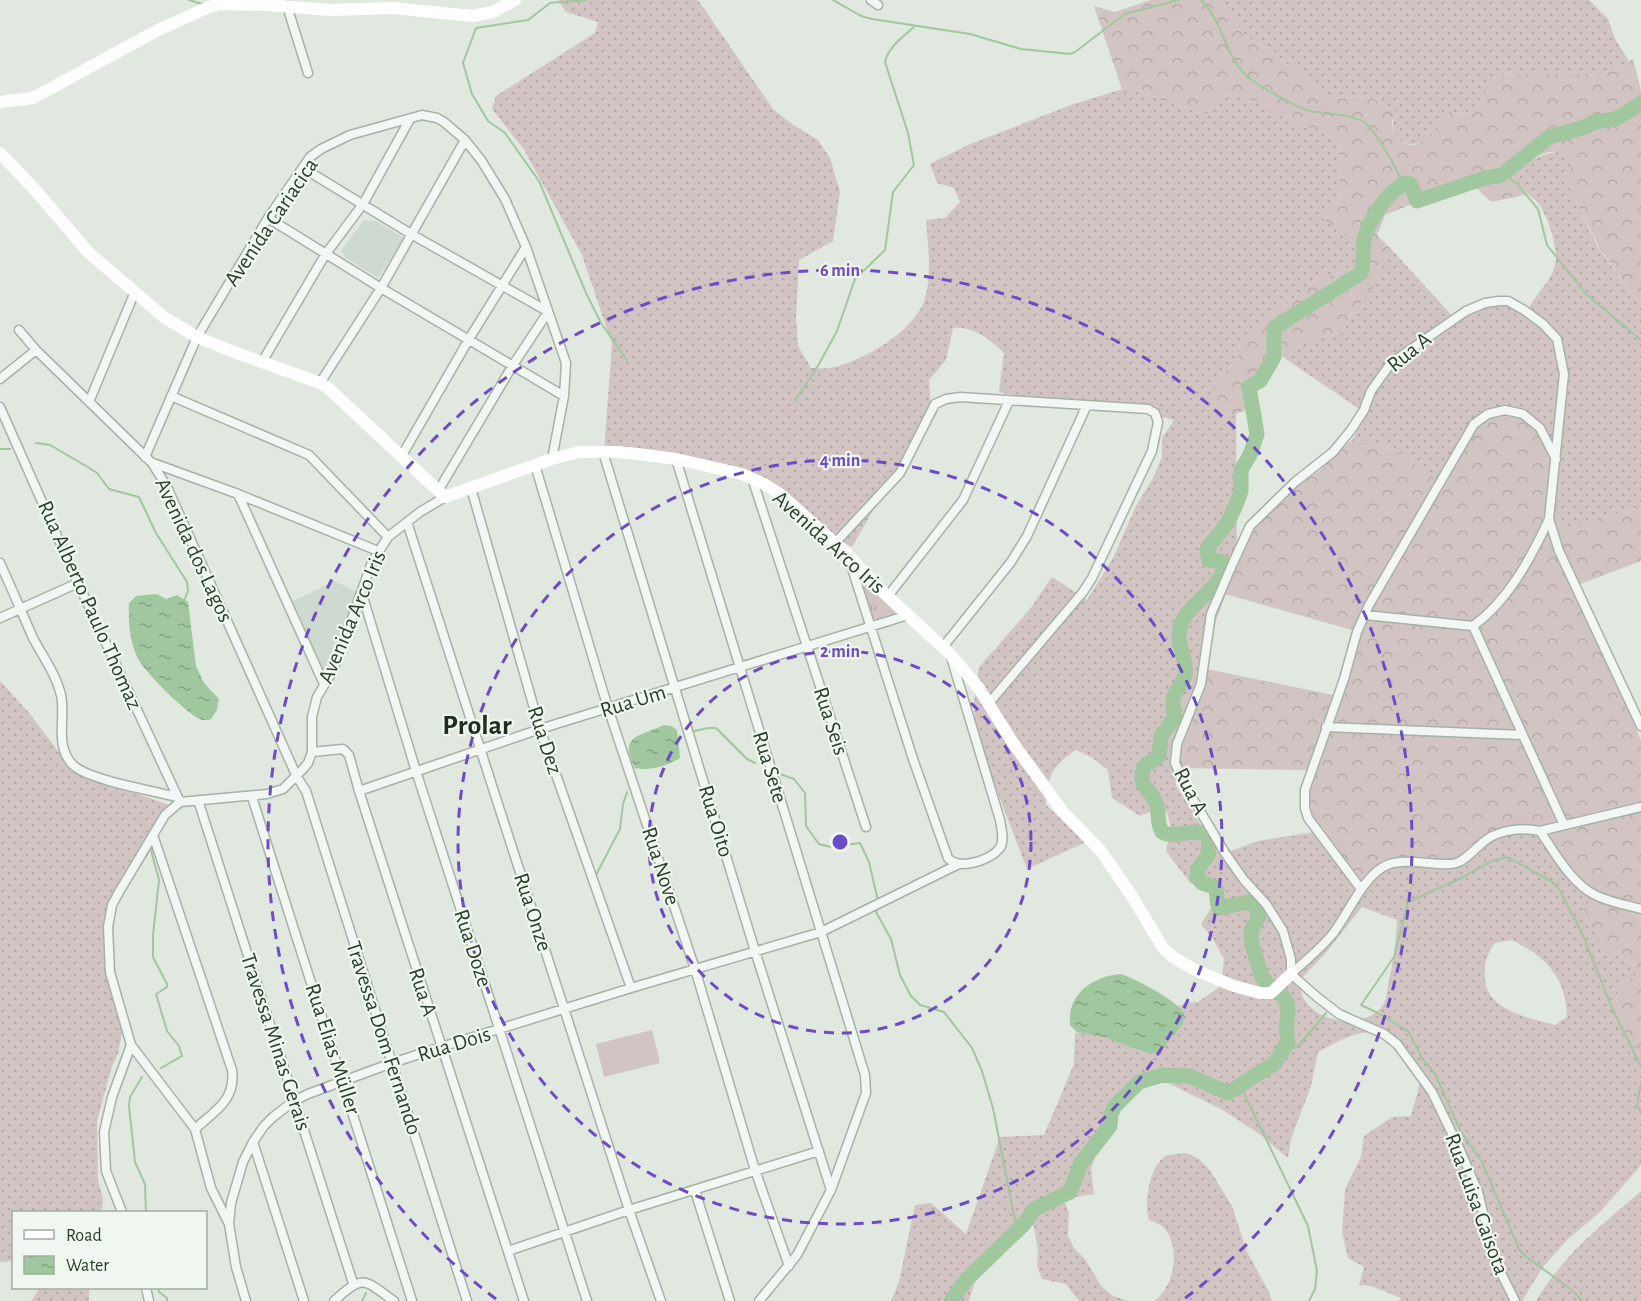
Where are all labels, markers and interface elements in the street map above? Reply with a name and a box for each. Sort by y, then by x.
street label: Avenida Cariacica [220,154,322,290]
text: 6 min [820,262,860,280]
street label: Rua A [1383,328,1435,376]
text: 4 min [820,452,860,470]
street label: Avenida dos Lagos [151,475,237,625]
street label: Avenida Arco Iris [769,486,889,598]
street label: Rua Alberto Paulo Thomaz [34,497,146,713]
street label: Avenida Arco Iris [314,547,390,687]
text: 2 min [820,643,860,661]
street label: Rua Um [597,681,669,721]
street label: Rua Seis [810,684,852,758]
street label: Rua Dez [524,703,566,777]
district label: Prolar [442,712,512,740]
street label: Rua Sete [749,729,791,805]
street label: Rua A [1170,764,1212,818]
street label: Rua Oito [695,783,737,859]
street label: Rua Nove [638,824,684,908]
centre of rings [830,832,850,852]
street label: Rua Onze [510,870,556,954]
street label: Rua Doze [450,906,496,990]
street label: Travessa Dom Fernando [342,938,426,1138]
street label: Travessa Minas Gerais [237,951,315,1133]
street label: Rua A [405,965,441,1019]
street label: Rua Elias Müller [301,981,365,1117]
street label: Rua Dois [415,1022,493,1066]
street label: Rua Luisa Gaisota [1441,1130,1513,1278]
legend [12,1211,207,1289]
text: Road [66,1227,102,1245]
text: Water [66,1257,109,1275]

